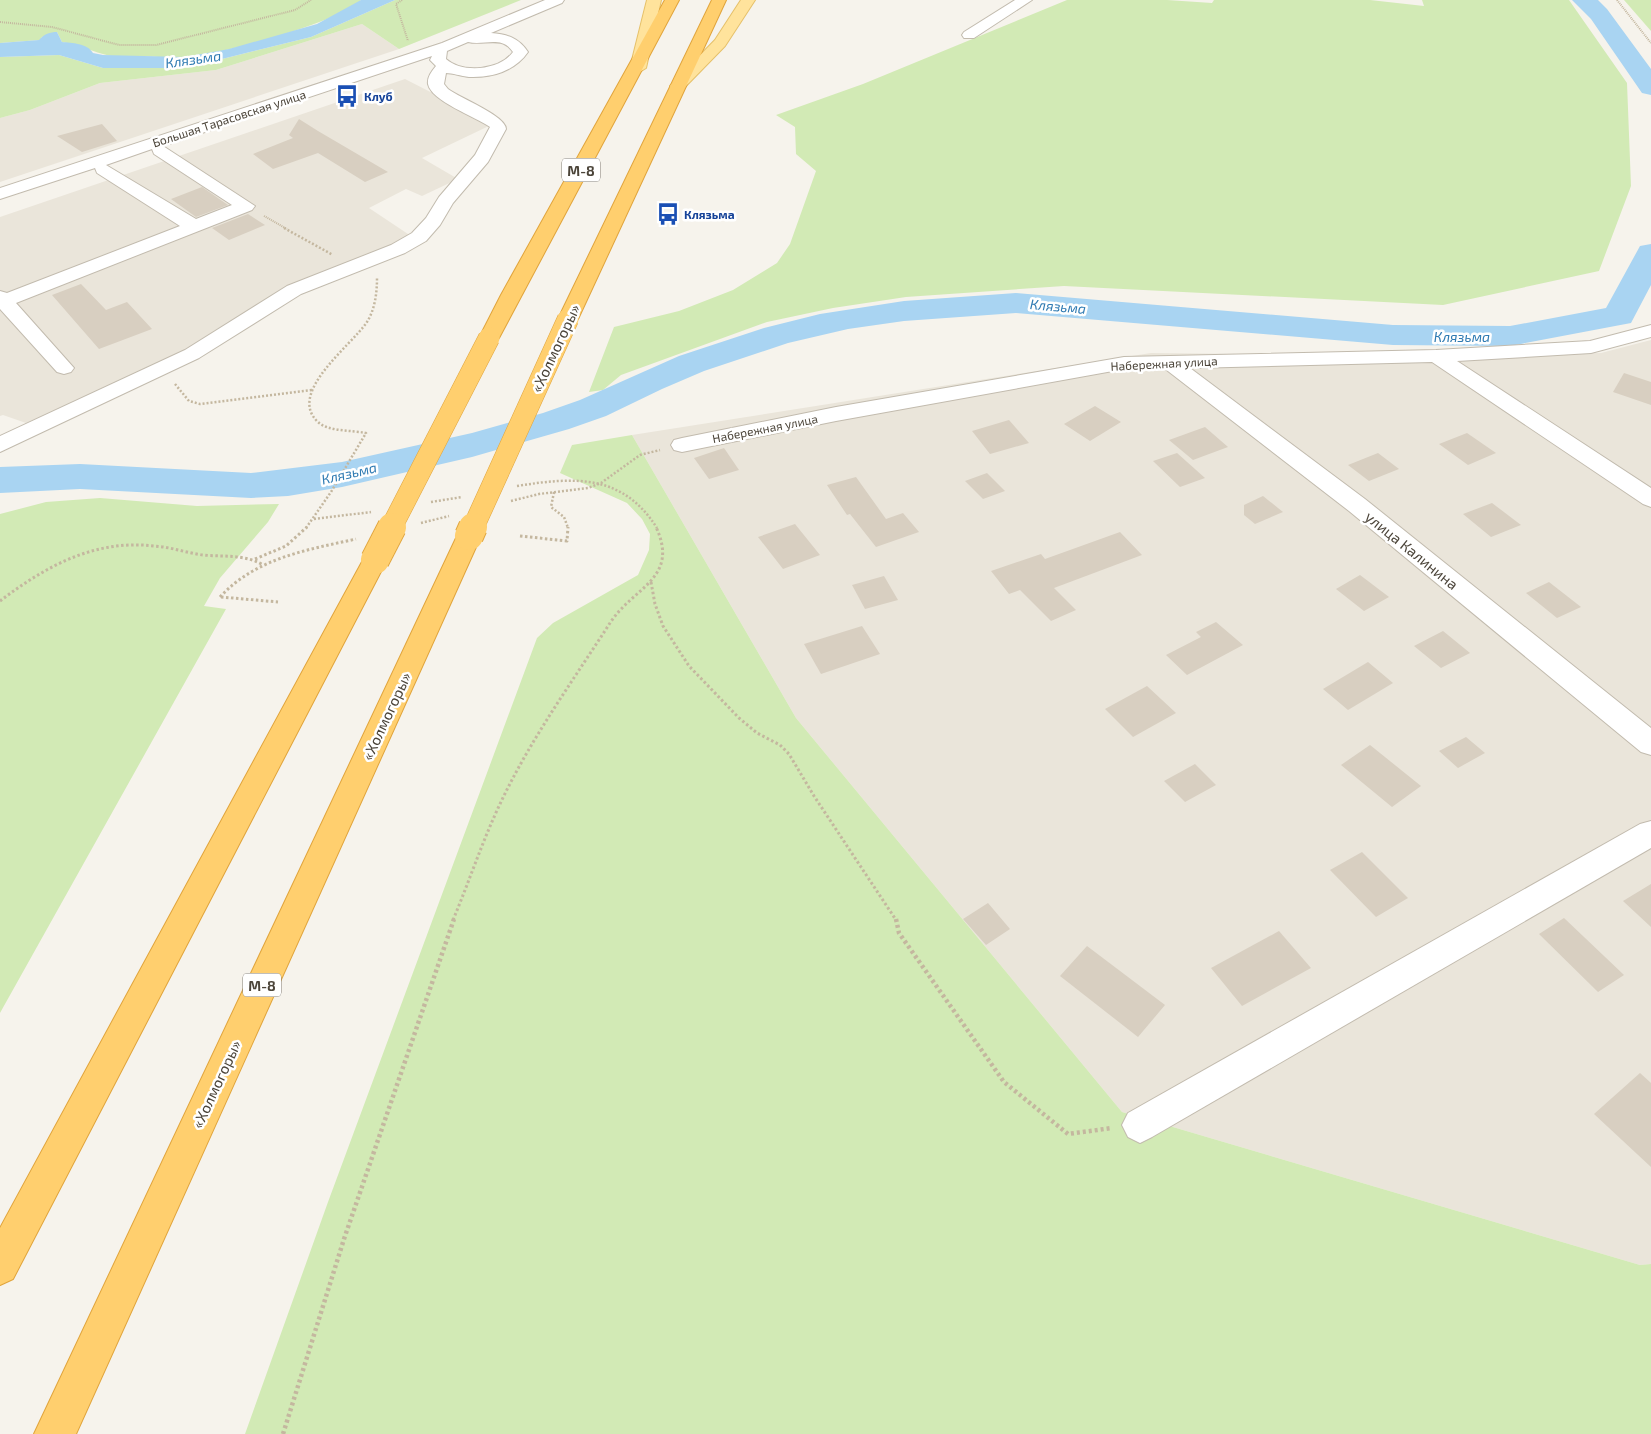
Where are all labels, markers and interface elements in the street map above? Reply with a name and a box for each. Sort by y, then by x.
water label: Клязьма [164,47,222,71]
bus stop icon: Клуб [334,83,360,109]
street label: Большая Тарасовская улица [150,87,308,150]
place label: Клуб [364,89,393,103]
road number: М-8 [562,158,600,182]
bus stop icon: Клязьма [655,201,681,227]
place label: Клязьма [684,207,735,221]
water label: Клязьма [1029,295,1087,317]
street label: «Холмогоры» [527,301,583,395]
water label: Клязьма [1434,328,1490,345]
street label: Набережная улица [1110,353,1218,374]
street label: Набережная улица [711,411,819,446]
water label: Клязьма [320,458,378,488]
street label: улица Калинина [1361,507,1462,594]
street label: «Холмогоры» [358,669,414,763]
road number: М-8 [243,974,281,996]
street label: «Холмогоры» [188,1037,244,1131]

